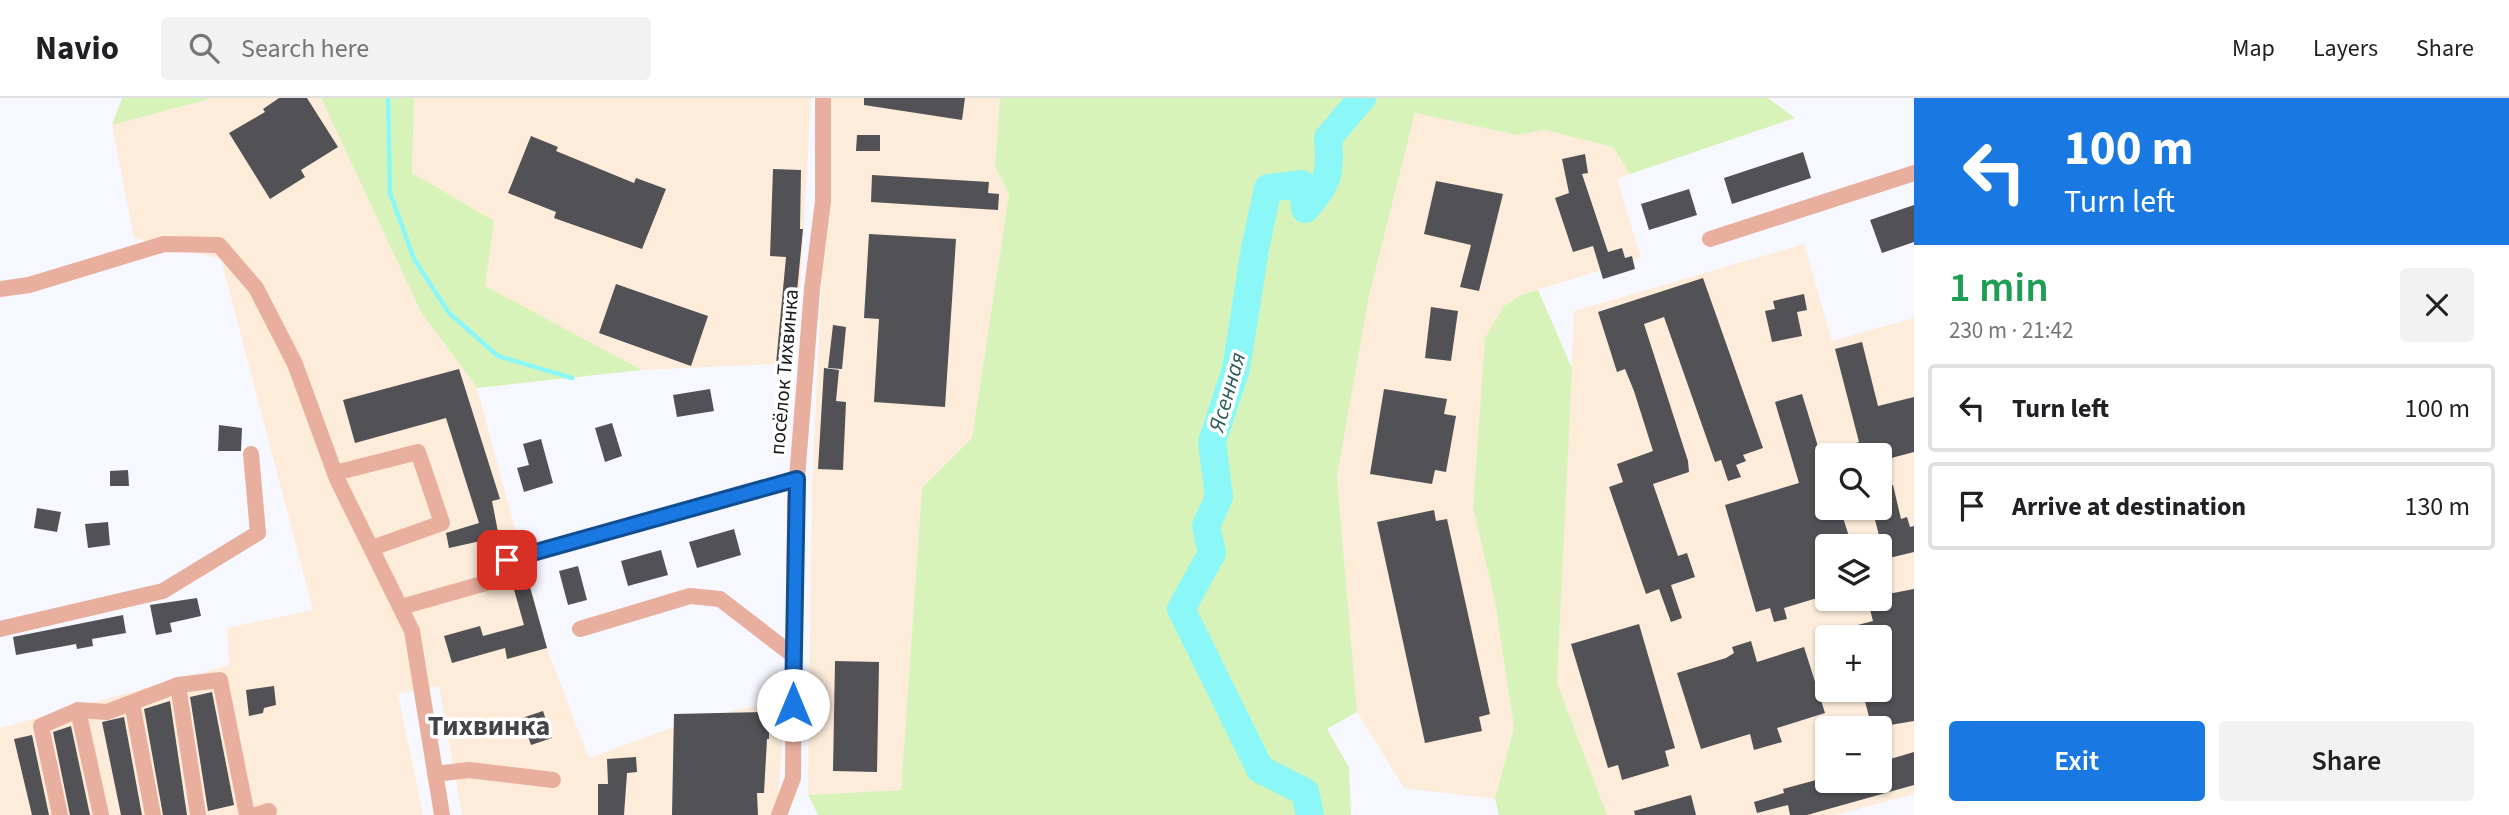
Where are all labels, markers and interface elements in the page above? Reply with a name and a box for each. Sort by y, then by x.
search box [161,17,651,80]
text: Navio [35,25,119,72]
icon: search [185,29,223,67]
text: Search here [241,30,369,67]
text: Map [2232,31,2275,66]
text: Layers [2313,31,2378,66]
text: Share [2416,31,2474,66]
text: 100 m [2064,114,2193,184]
icon: left [1949,126,2040,217]
text: Turn left [2064,179,2175,225]
text: 1 min [1949,258,2049,318]
button: close [2400,268,2474,342]
street label: посёлок Тихвинка [762,288,806,456]
text: 230 m · 21:42 [1949,314,2073,347]
water label: Ясенная [1200,348,1254,437]
icon: left [1953,389,1991,427]
text: Turn left [2012,390,2109,427]
text: 100 m [2404,390,2470,427]
map controls [1815,443,1892,793]
button: search [1815,443,1892,520]
icon: arrive [1953,487,1991,525]
text: Arrive at destination [2012,488,2246,525]
text: 130 m [2404,488,2470,525]
pin [477,530,537,590]
button: layers [1815,534,1892,611]
icon: arrive [488,541,526,579]
button: + [1815,625,1892,702]
position arrow [756,668,830,742]
district label: Тихвинка [428,706,550,746]
button: − [1815,716,1892,793]
button: Exit [1949,721,2205,801]
button: Share [2219,721,2474,801]

